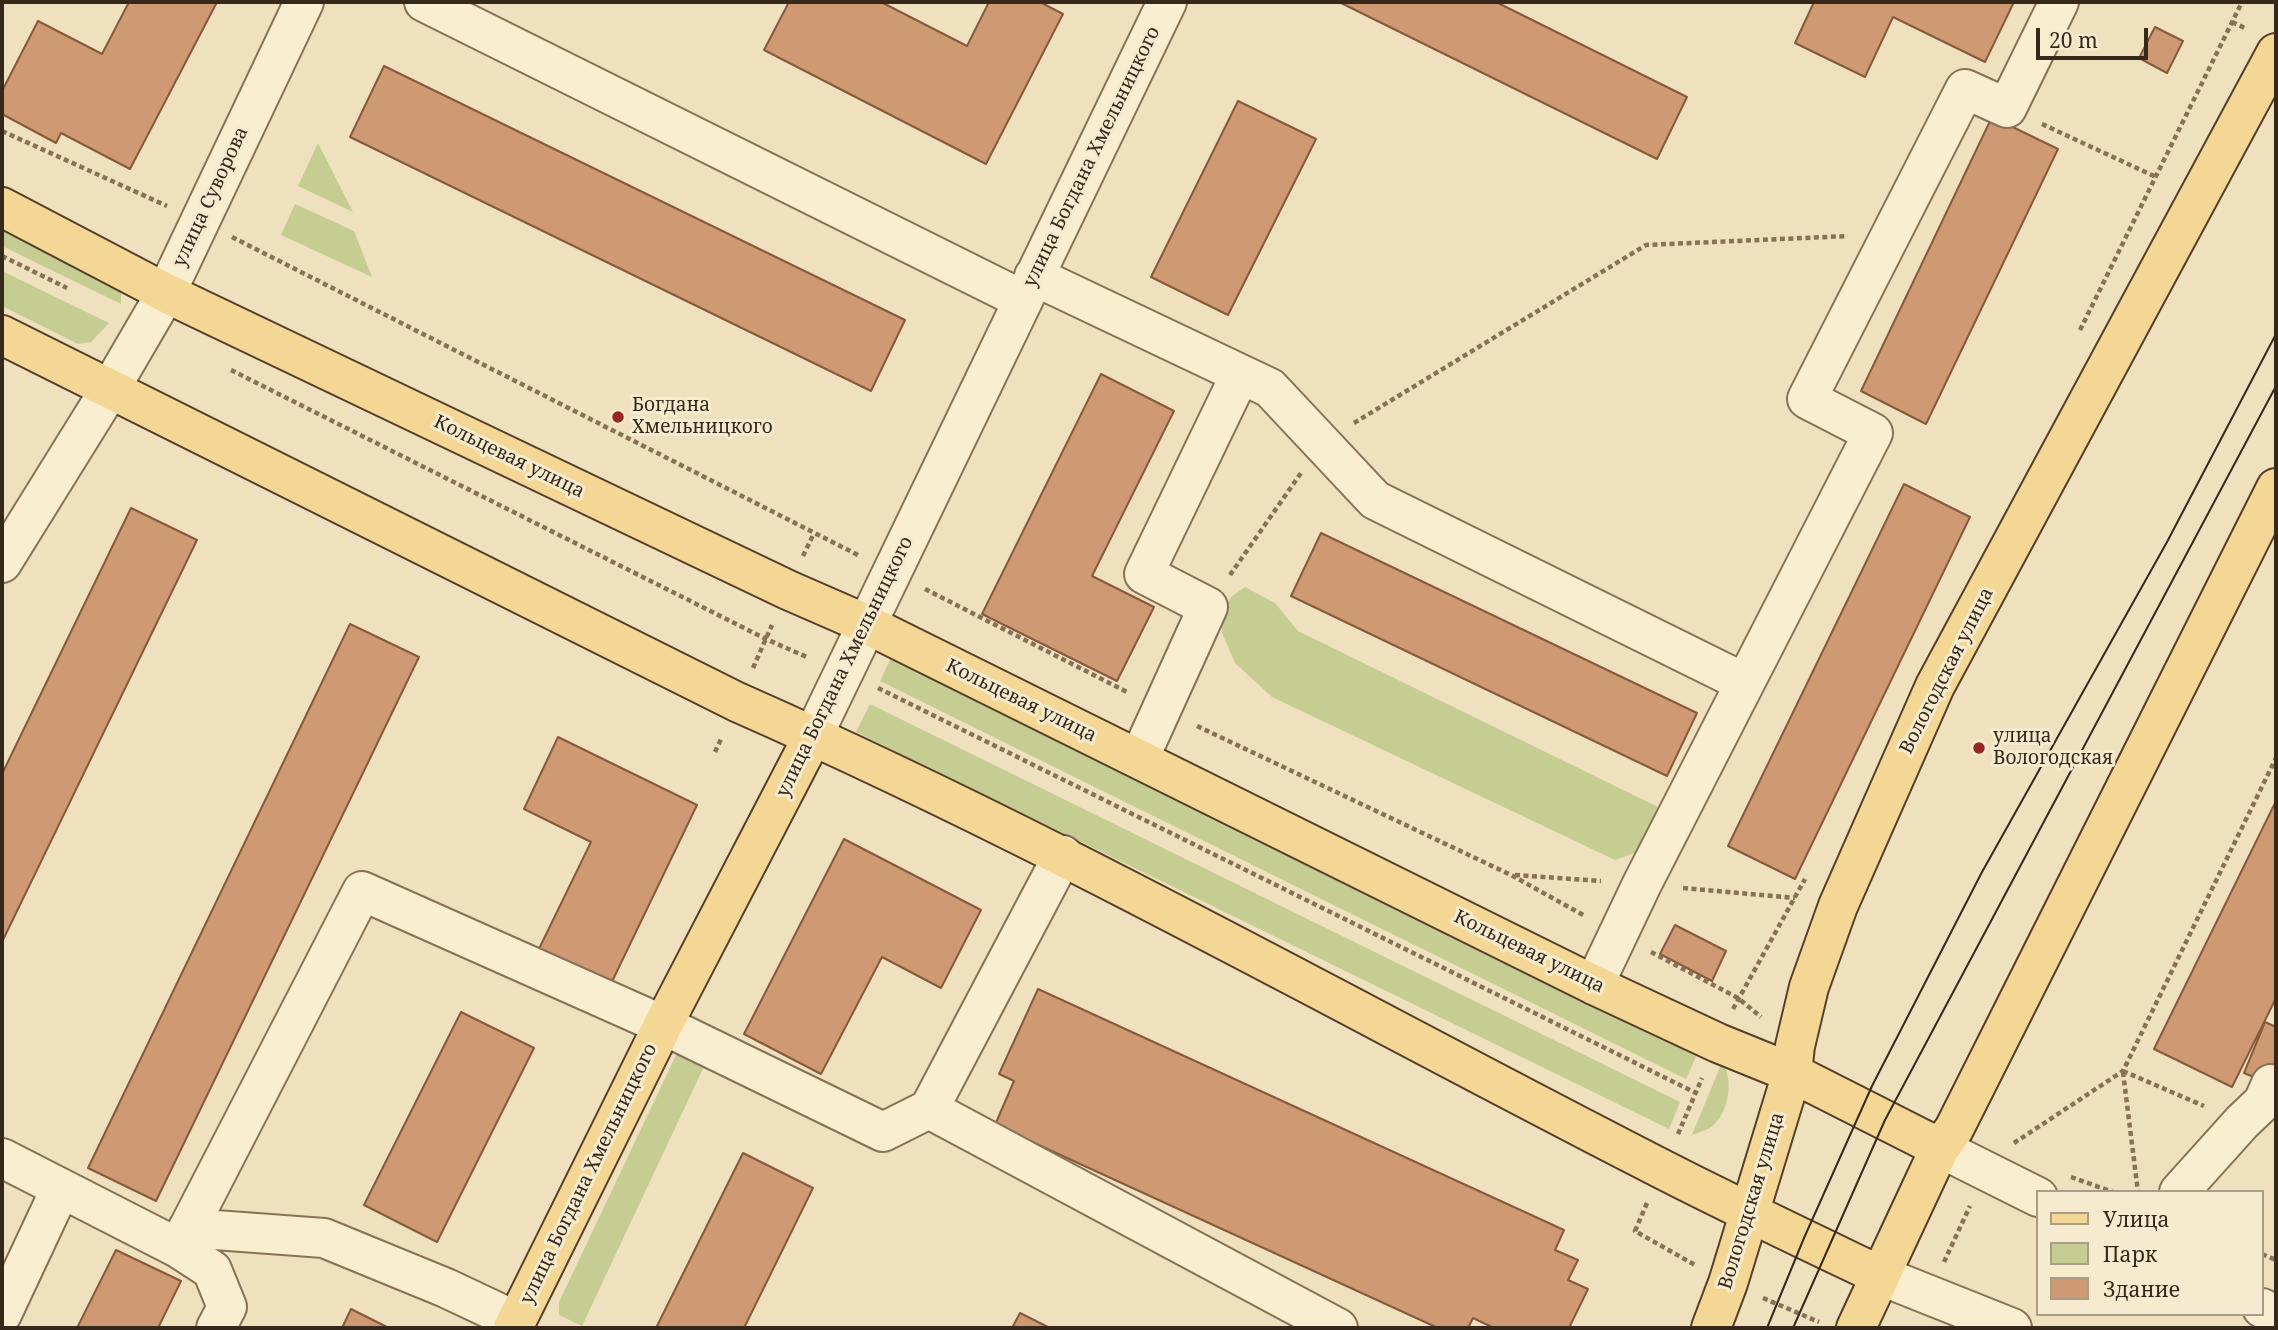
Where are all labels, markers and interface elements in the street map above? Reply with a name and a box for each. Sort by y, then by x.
scale bar [2040,14,2152,58]
street label: улица Богдана Хмельницкого [1019,23,1165,291]
text: 20 m [2049,26,2098,54]
street label: улица Суворова [169,123,253,271]
place label: Богдана Хмельницкого [632,395,773,439]
marker: Богдана Хмельницкого [610,409,626,425]
street label: Кольцевая улица [430,411,588,503]
street label: улица Богдана Хмельницкого [772,533,918,801]
street label: Вологодская улица [1895,584,1999,758]
street label: Кольцевая улица [942,655,1100,747]
place label: улица Вологодская [1993,726,2113,770]
marker: улица Вологодская [1971,740,1987,756]
street label: Кольцевая улица [1450,906,1608,998]
street label: улица Богдана Хмельницкого [516,1040,662,1308]
street label: Вологодская улица [1714,1110,1790,1292]
legend [2036,1190,2264,1316]
text: Улица [2103,1205,2170,1233]
text: Парк [2103,1240,2157,1268]
text: Здание [2103,1275,2180,1303]

